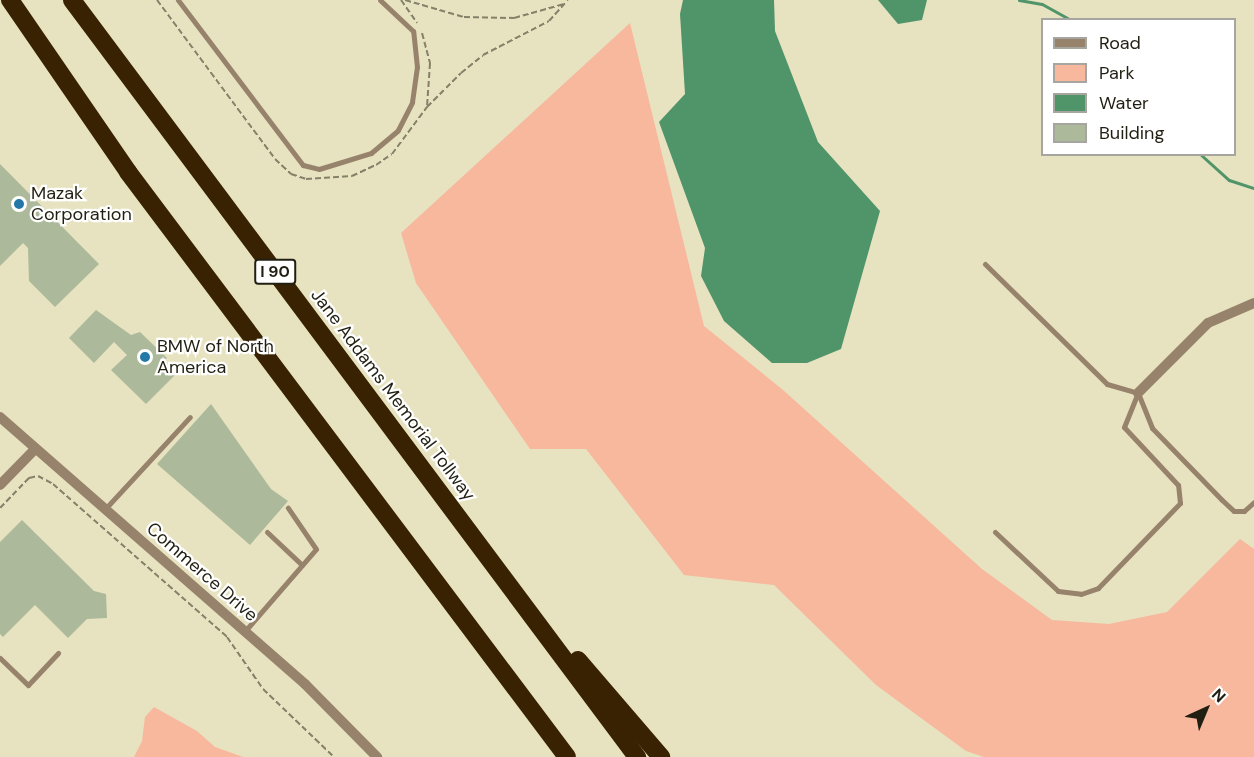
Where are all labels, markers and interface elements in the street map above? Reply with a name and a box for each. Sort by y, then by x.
legend [1041,18,1236,156]
text: Road [1099,31,1141,55]
text: Park [1099,61,1135,85]
text: Water [1099,91,1149,115]
text: Building [1099,121,1164,145]
place label: Mazak Corporation [31,183,132,226]
marker: Mazak Corporation [12,197,26,211]
road number: I 90 [254,259,296,285]
street label: Jane Addams Memorial Tollway [306,285,480,505]
place label: BMW of North America [157,336,274,378]
marker: BMW of North America [138,350,152,364]
street label: Commerce Drive [142,518,262,626]
north arrow [1176,679,1236,739]
text: N [1207,684,1230,707]

